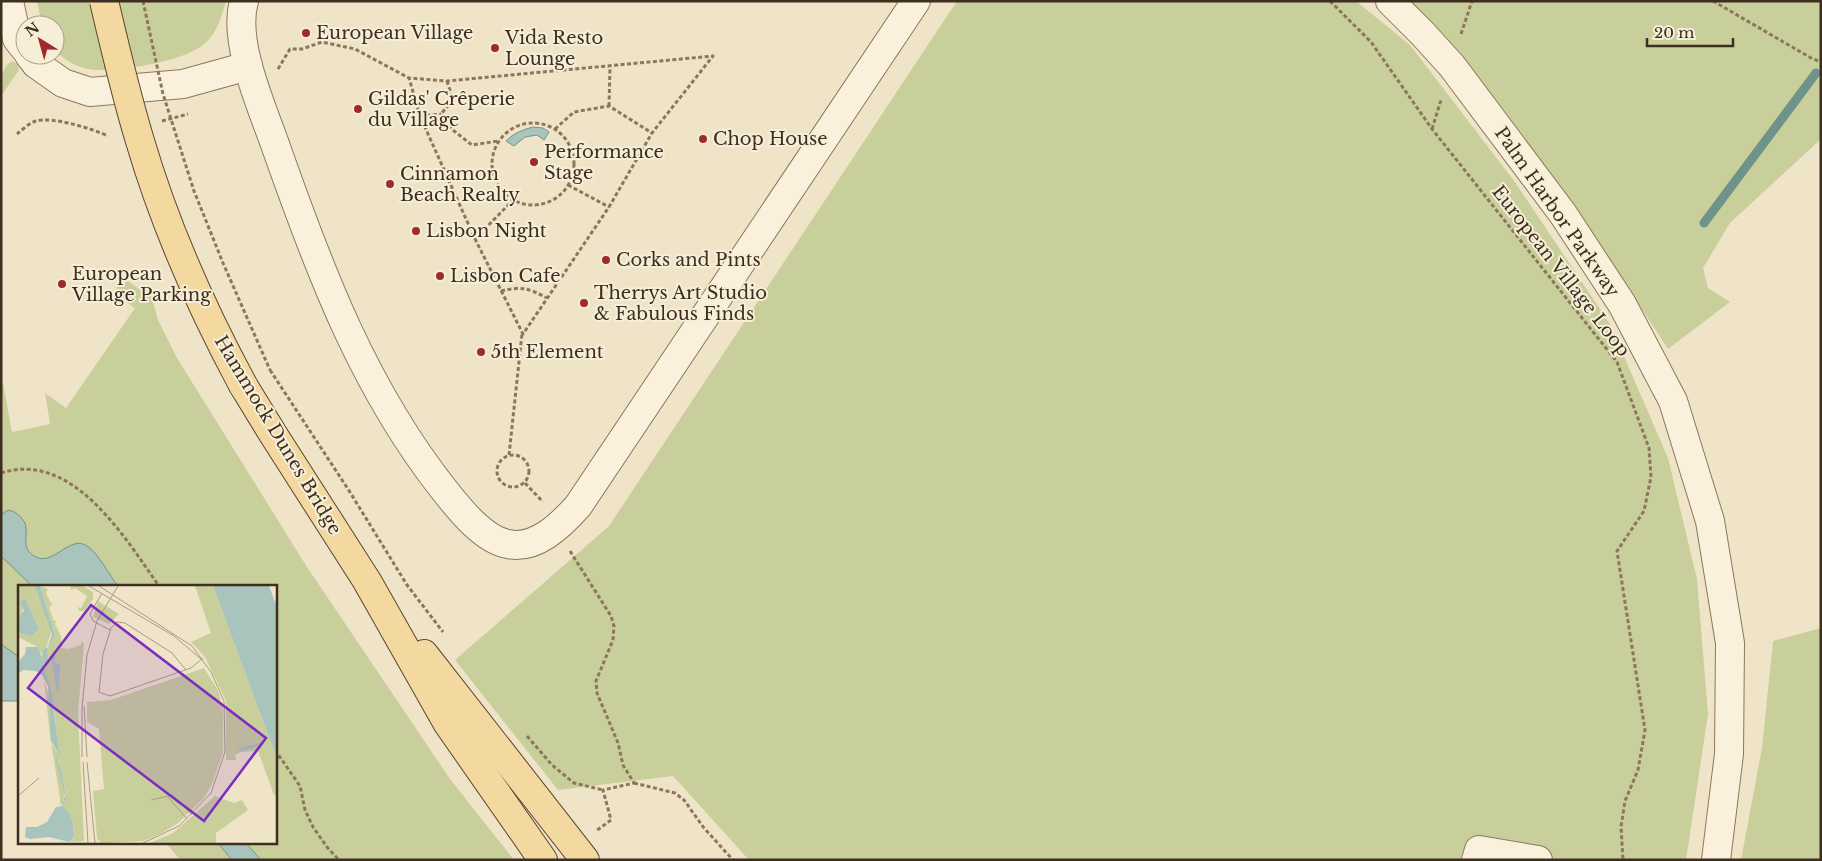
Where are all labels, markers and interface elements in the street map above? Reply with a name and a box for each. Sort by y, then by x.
north arrow [15,15,65,65]
scale bar [1647,15,1733,47]
text: N [22,18,43,41]
place label: European Village [316,22,473,44]
text: 20 m [1654,23,1694,42]
marker: European Village [300,27,312,39]
place label: Vida Resto Lounge [504,27,603,70]
marker: Vida Resto Lounge [489,42,501,54]
place label: Gildas' Crêperie du Village [368,88,515,131]
marker: Gildas' Crêperie du Village [352,103,364,115]
street label: Palm Harbor Parkway [1490,123,1624,302]
place label: Chop House [713,128,827,150]
marker: Chop House [697,133,709,145]
place label: Performance Stage [544,141,664,184]
marker: Performance Stage [528,156,540,168]
place label: Cinnamon Beach Realty [400,163,520,206]
marker: Cinnamon Beach Realty [384,178,396,190]
street label: European Village Loop [1487,181,1635,361]
place label: Lisbon Night [426,220,547,242]
marker: Lisbon Night [410,225,422,237]
place label: Corks and Pints [616,249,761,271]
marker: Corks and Pints [600,254,612,266]
place label: European Village Parking [71,263,211,306]
place label: Lisbon Cafe [450,265,560,287]
marker: Lisbon Cafe [434,270,446,282]
marker: European Village Parking [56,278,68,290]
place label: Therrys Art Studio & Fabulous Finds [594,282,767,325]
marker: Therrys Art Studio & Fabulous Finds [578,297,590,309]
street label: Hammock Dunes Bridge [210,331,346,539]
place label: 5th Element [491,341,604,363]
marker: 5th Element [475,346,487,358]
inset map [18,585,276,844]

